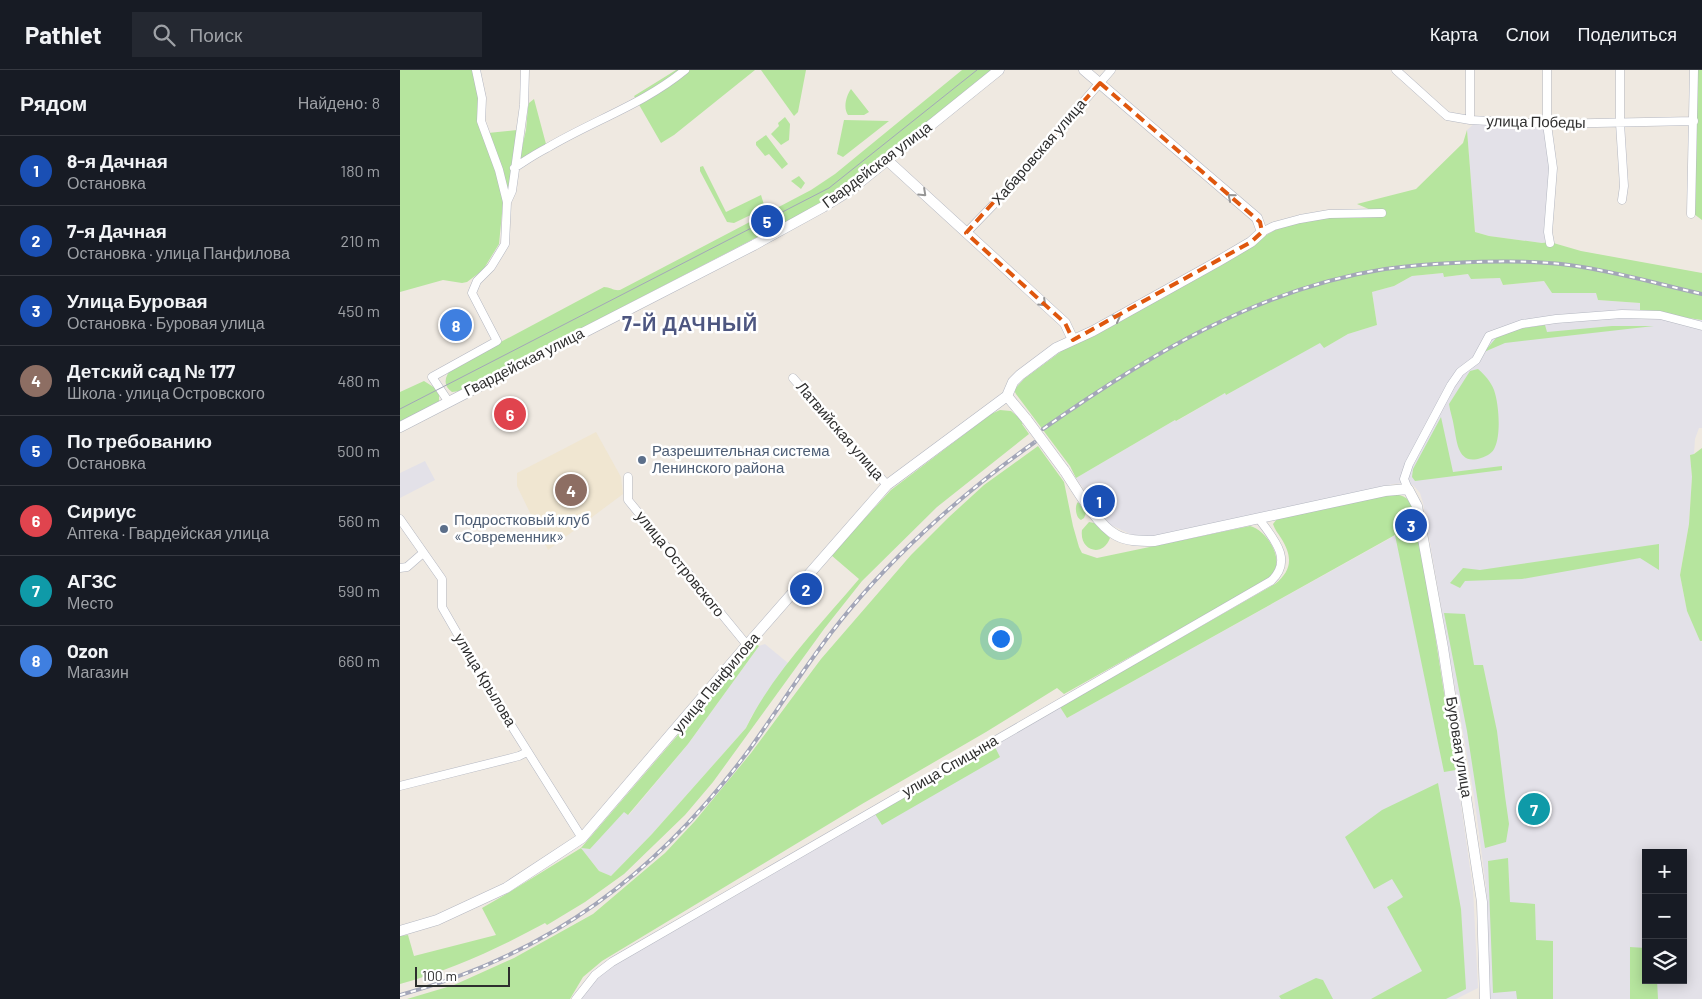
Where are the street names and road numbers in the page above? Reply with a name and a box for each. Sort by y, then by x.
street label: Хабаровская улица [987,94,1090,208]
street label: улица Победы [1486,111,1586,131]
street label: Гвардейская улица [818,117,935,211]
street label: Гвардейская улица [461,323,587,399]
street label: Латвийская улица [793,377,889,484]
street label: улица Островского [633,507,729,620]
street label: улица Панфилова [668,628,763,736]
street label: улица Крылова [451,630,521,730]
street label: Буровая улица [1443,695,1477,799]
street label: улица Спицына [898,730,1001,800]

